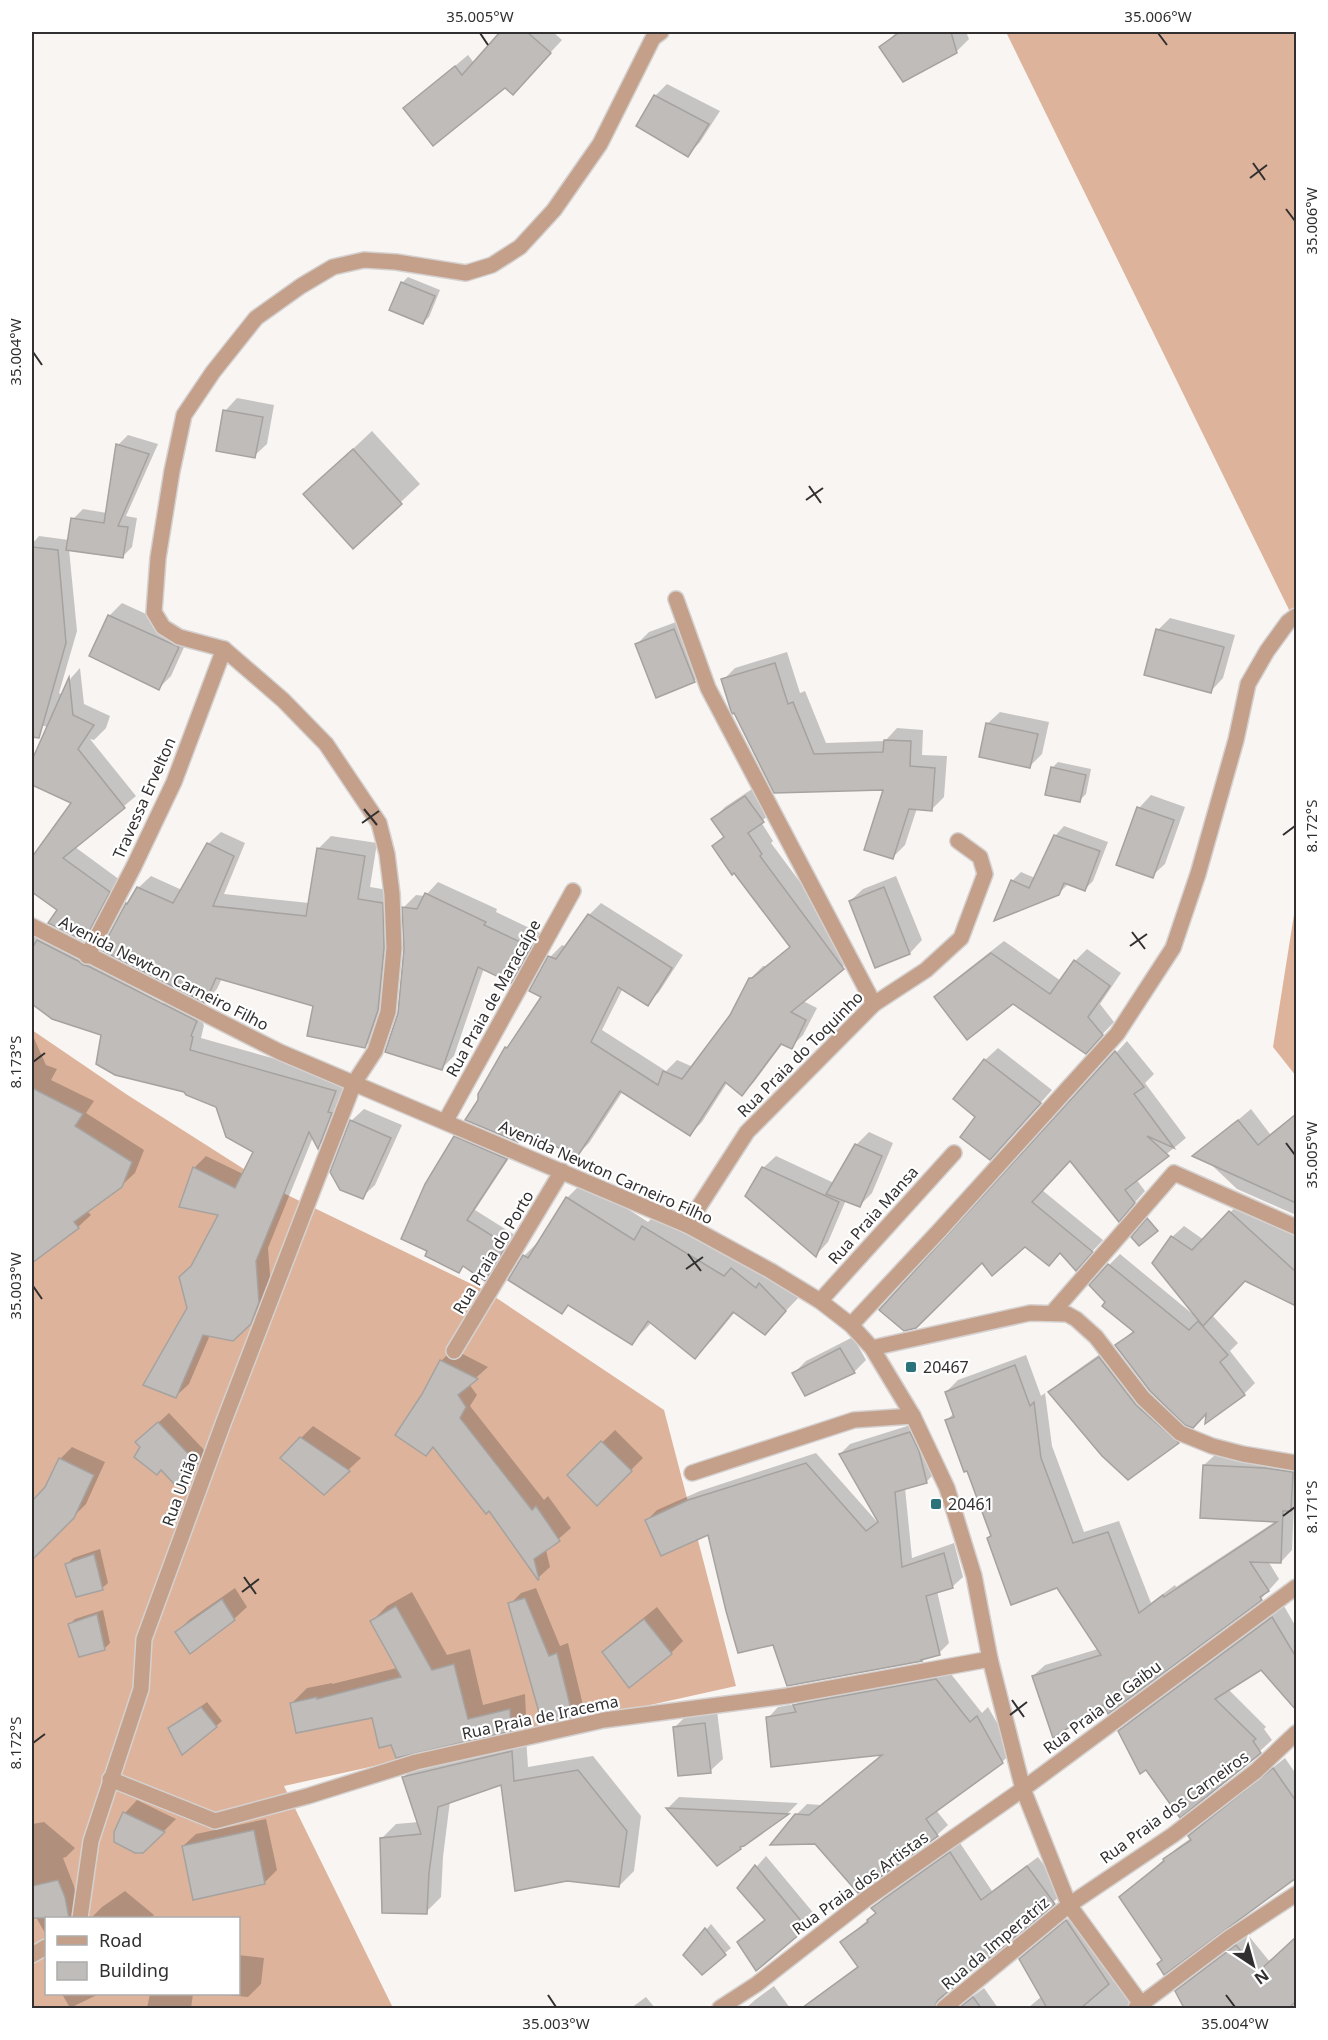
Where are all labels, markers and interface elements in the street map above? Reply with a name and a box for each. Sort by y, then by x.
text: 35.005°W [446,6,514,26]
text: 35.006°W [1124,6,1192,26]
text: 35.006°W [1301,187,1321,255]
text: 35.004°W [5,318,25,386]
street label: Travessa Ervelton [107,734,181,862]
text: 8.172°S [1301,800,1321,853]
street label: Avenida Newton Carneiro Filho [56,910,272,1036]
street label: Rua Praia de Maracaípe [441,915,545,1081]
street label: Rua Praia do Toquinho [732,986,868,1122]
text: 8.173°S [5,1036,25,1089]
street label: Avenida Newton Carneiro Filho [495,1115,717,1229]
text: 35.005°W [1301,1121,1321,1189]
street label: Rua Praia Mansa [823,1161,923,1269]
street label: Rua Praia do Porto [447,1186,539,1318]
text: 35.003°W [5,1252,25,1320]
place label: 20467 [923,1356,969,1378]
marker: 20467 [904,1360,918,1374]
street label: Rua União [156,1449,204,1529]
text: 8.171°S [1301,1481,1321,1534]
place label: 20461 [948,1493,994,1515]
marker: 20461 [929,1497,943,1511]
street label: Rua Praia de Gaibu [1038,1655,1166,1759]
street label: Rua Praia de Iracema [460,1690,620,1744]
text: 8.172°S [5,1717,25,1770]
street label: Rua Praia dos Carneiros [1095,1746,1253,1868]
street label: Rua Praia dos Artistas [787,1826,933,1940]
street label: Rua da Imperatriz [936,1891,1054,1995]
legend [45,1917,240,1995]
text: Road [99,1928,142,1952]
north arrow [1223,1935,1283,1995]
text: Building [99,1958,169,1982]
text: N [1250,1964,1274,1990]
text: 35.003°W [522,2013,590,2033]
text: 35.004°W [1201,2013,1269,2033]

